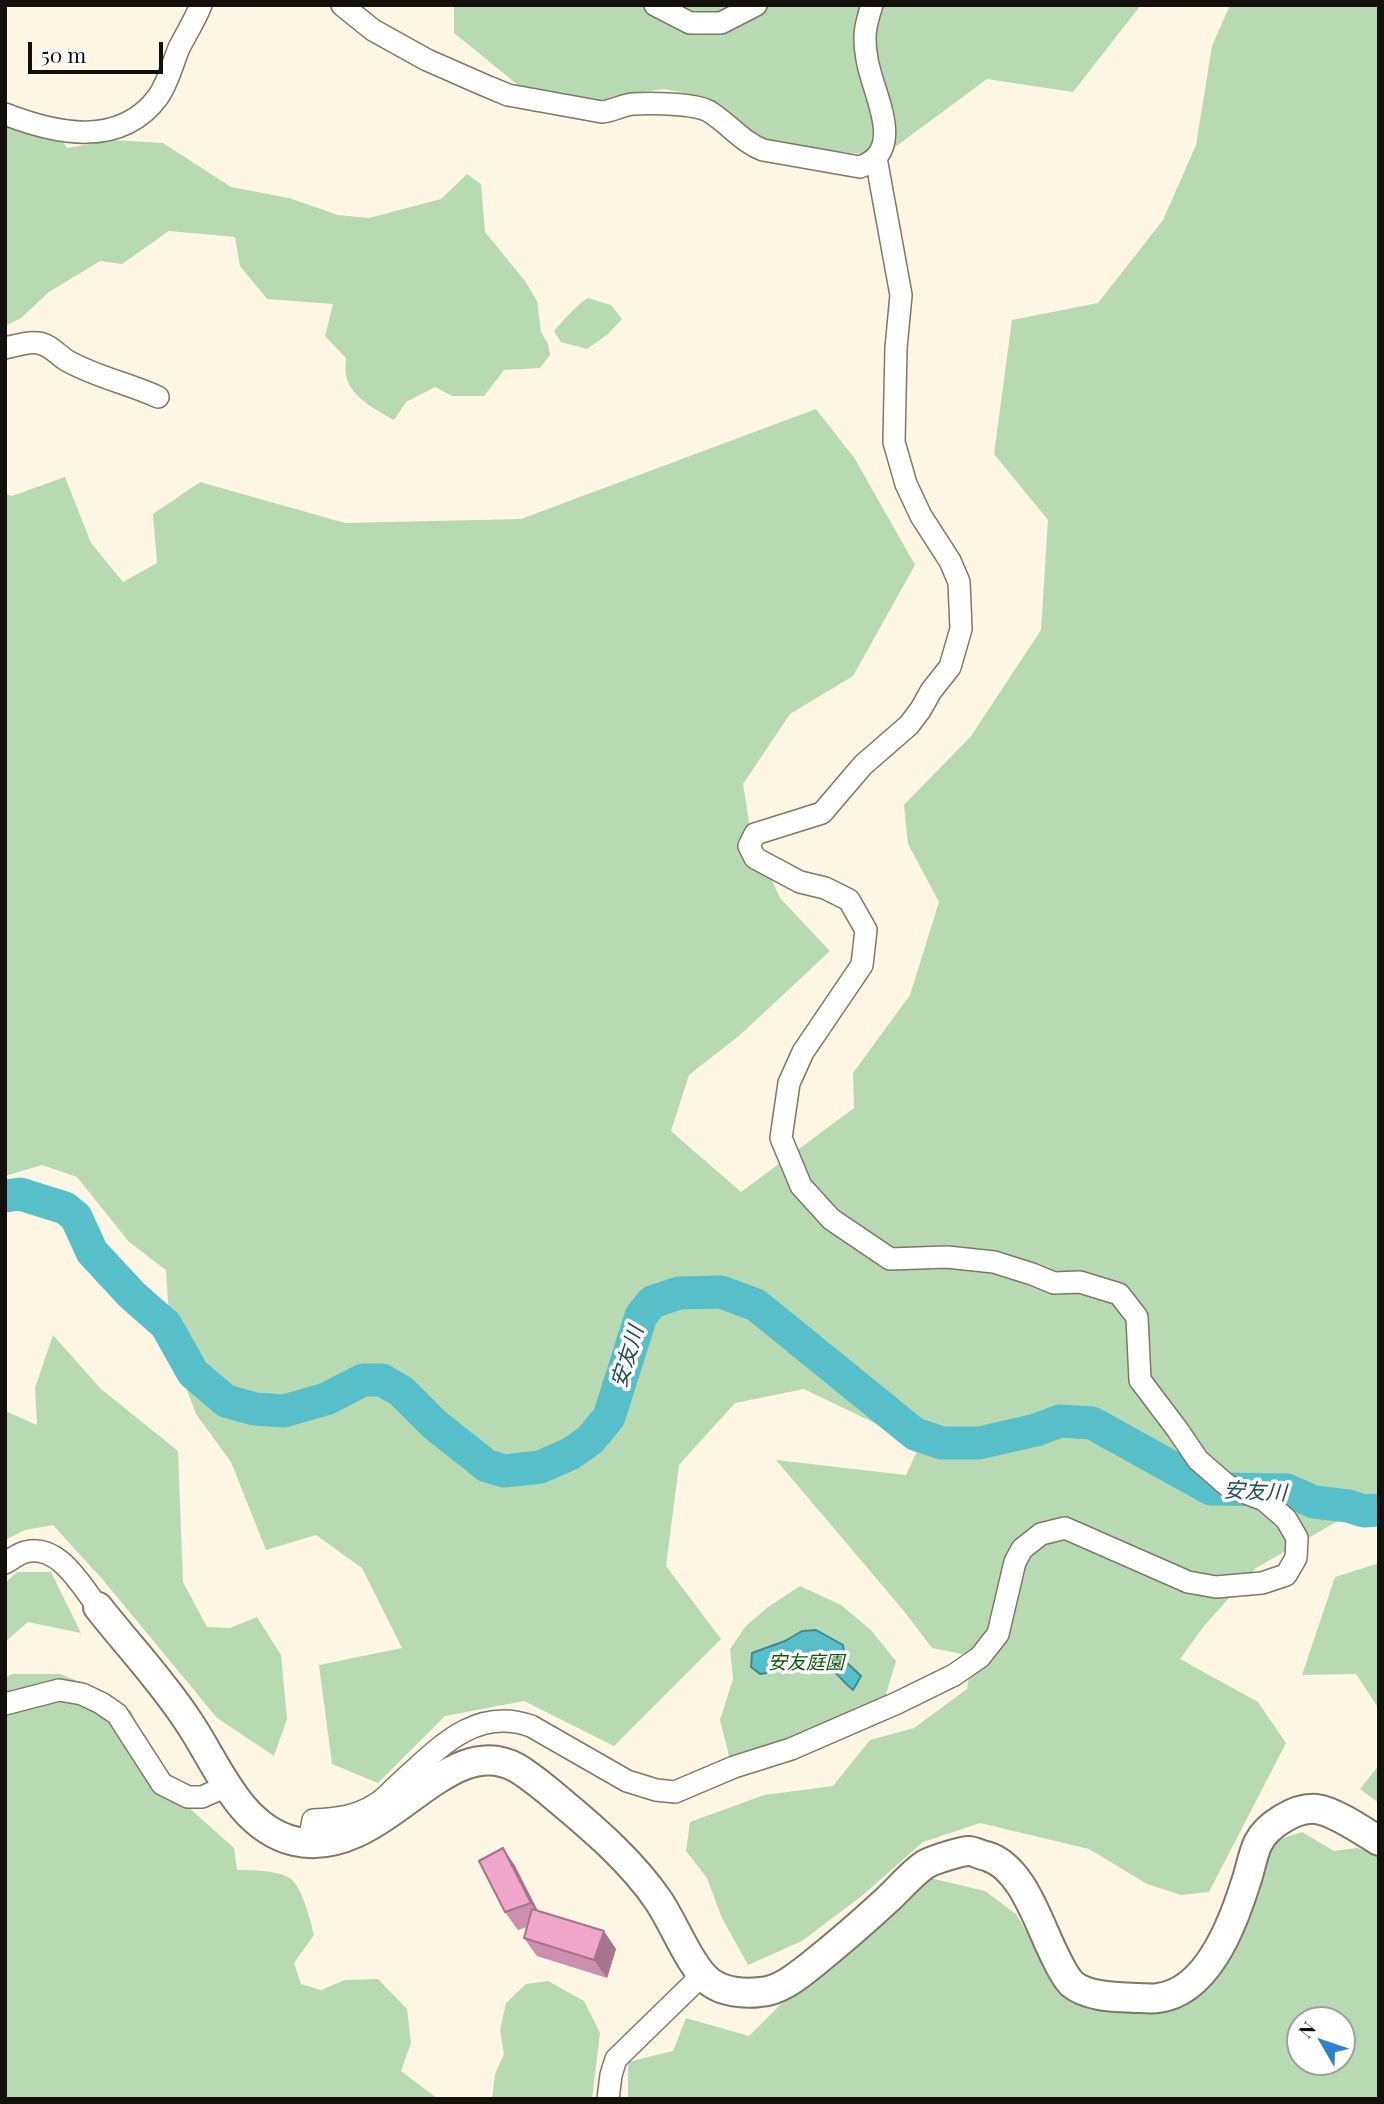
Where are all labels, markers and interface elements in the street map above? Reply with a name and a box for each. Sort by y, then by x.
scale bar [32,28,166,72]
text: 50 m [41,40,86,68]
water label: 安友川 [607,1323,649,1391]
water label: 安友川 [1223,1478,1287,1506]
park label: 安友庭園 [768,1652,844,1674]
north arrow [1286,2006,1356,2076]
text: N [1292,2016,1321,2043]

